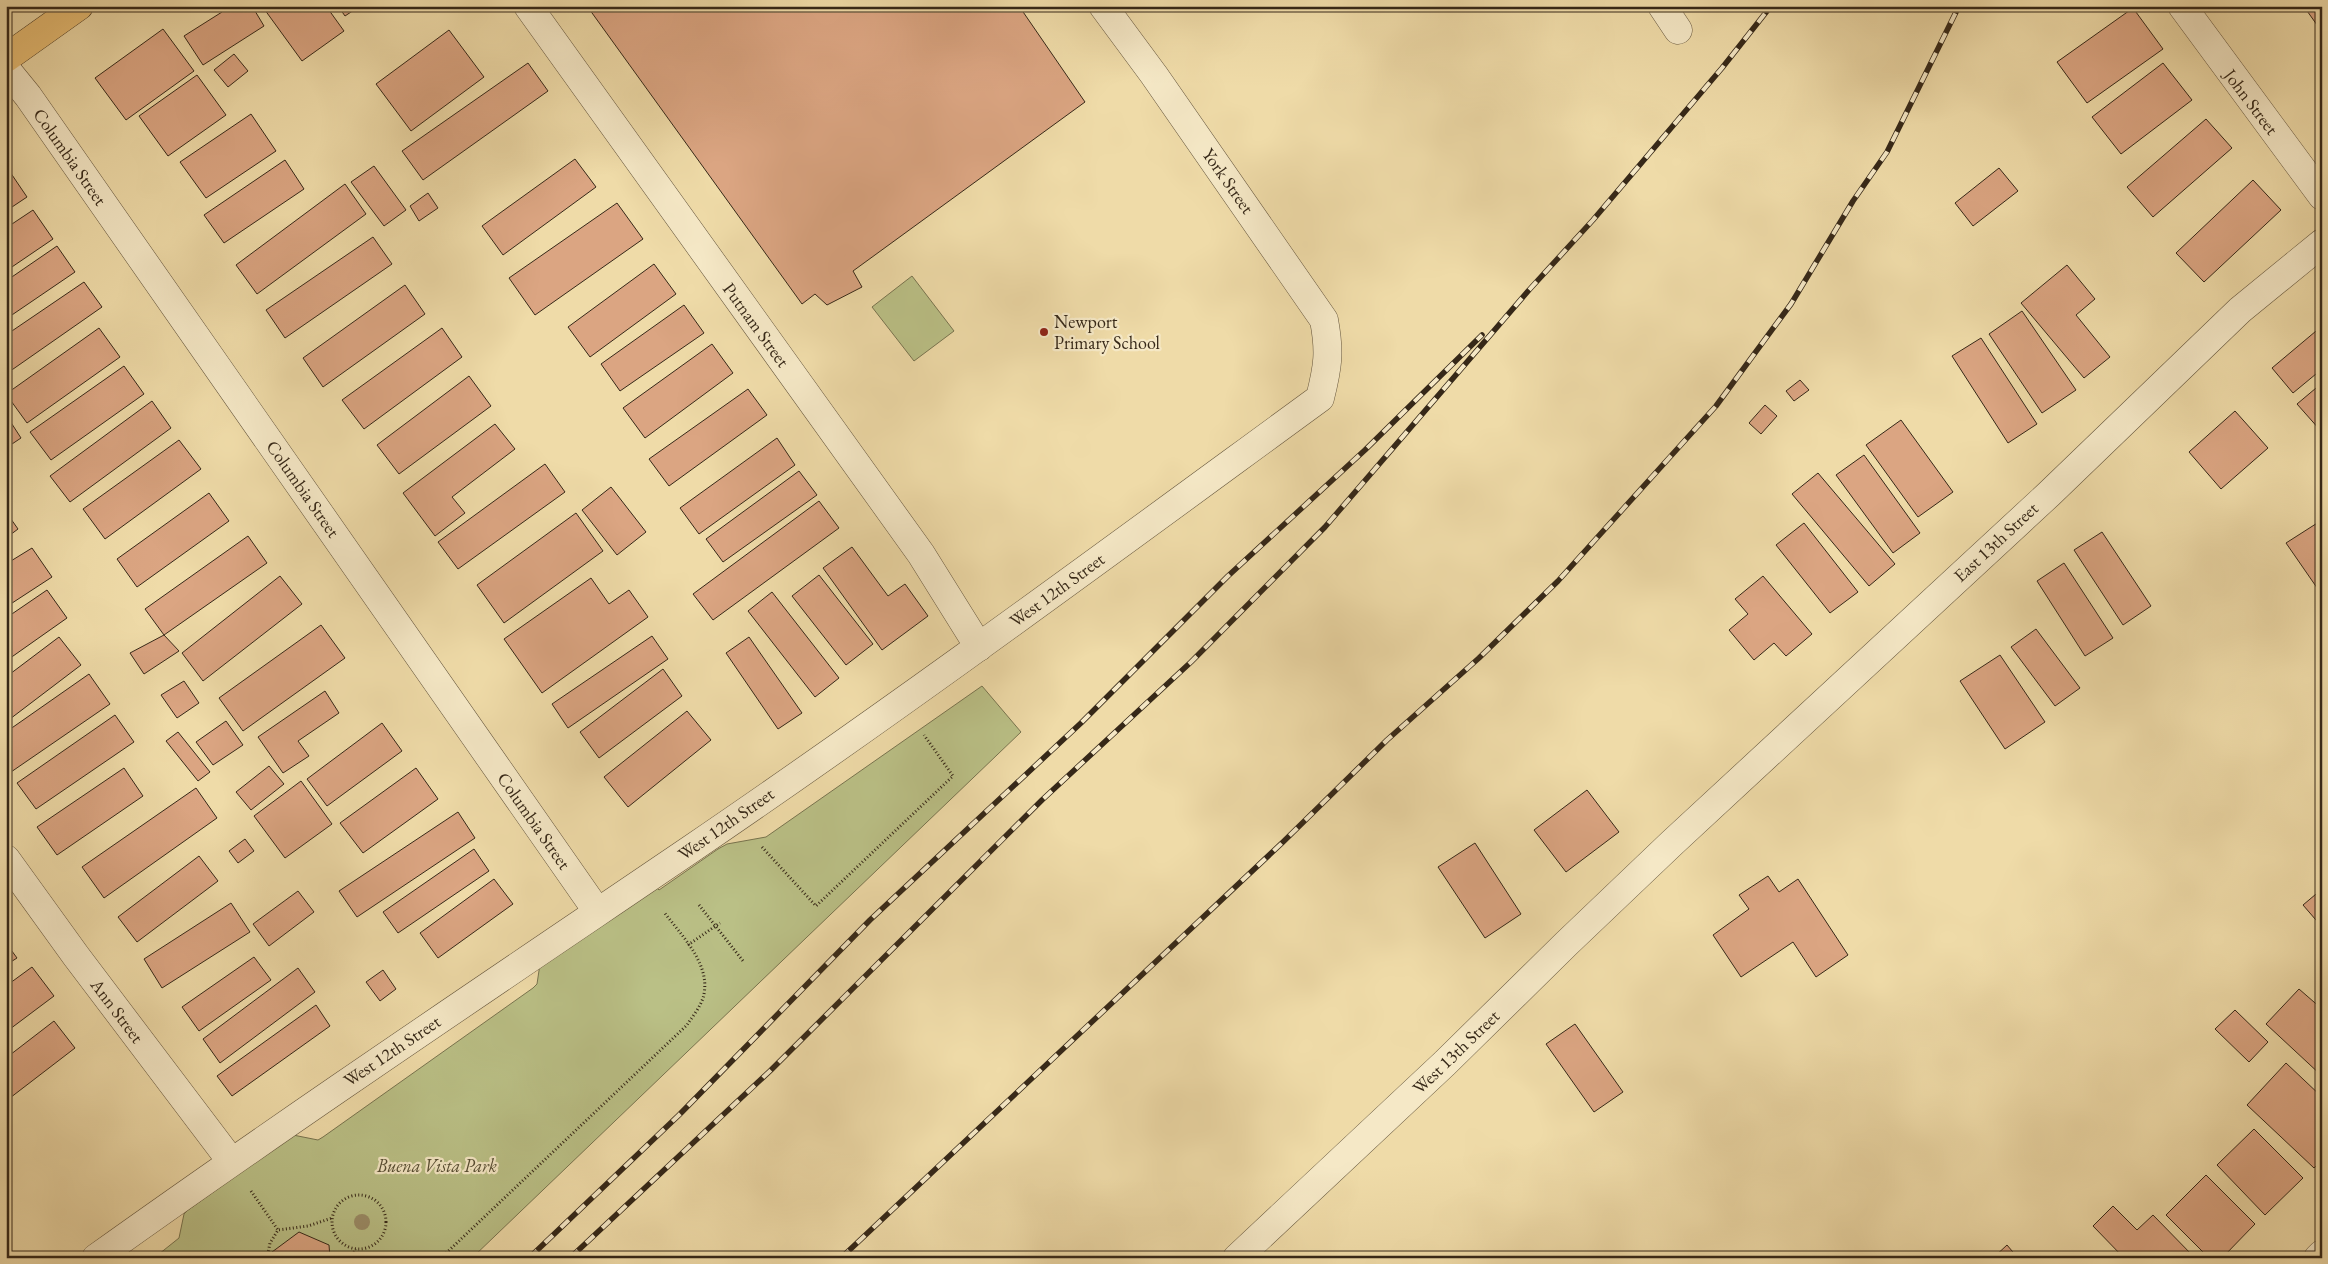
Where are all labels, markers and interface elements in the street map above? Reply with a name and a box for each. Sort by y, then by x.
street label: John Street [2218,63,2284,140]
street label: Columbia Street [29,104,113,210]
street label: York Street [1197,143,1260,218]
street label: Putnam Street [718,278,795,372]
place label: Newport Primary School [1054,310,1160,354]
marker: Newport Primary School [1038,326,1050,338]
street label: Columbia Street [262,436,346,542]
street label: East 13th Street [1949,496,2043,587]
street label: West 12th Street [1005,547,1109,632]
street label: Columbia Street [493,768,577,874]
street label: West 12th Street [673,782,779,865]
street label: Ann Street [85,973,149,1048]
street label: West 13th Street [1407,1004,1504,1099]
street label: West 12th Street [339,1010,445,1091]
park label: Buena Vista Park [376,1154,497,1177]

